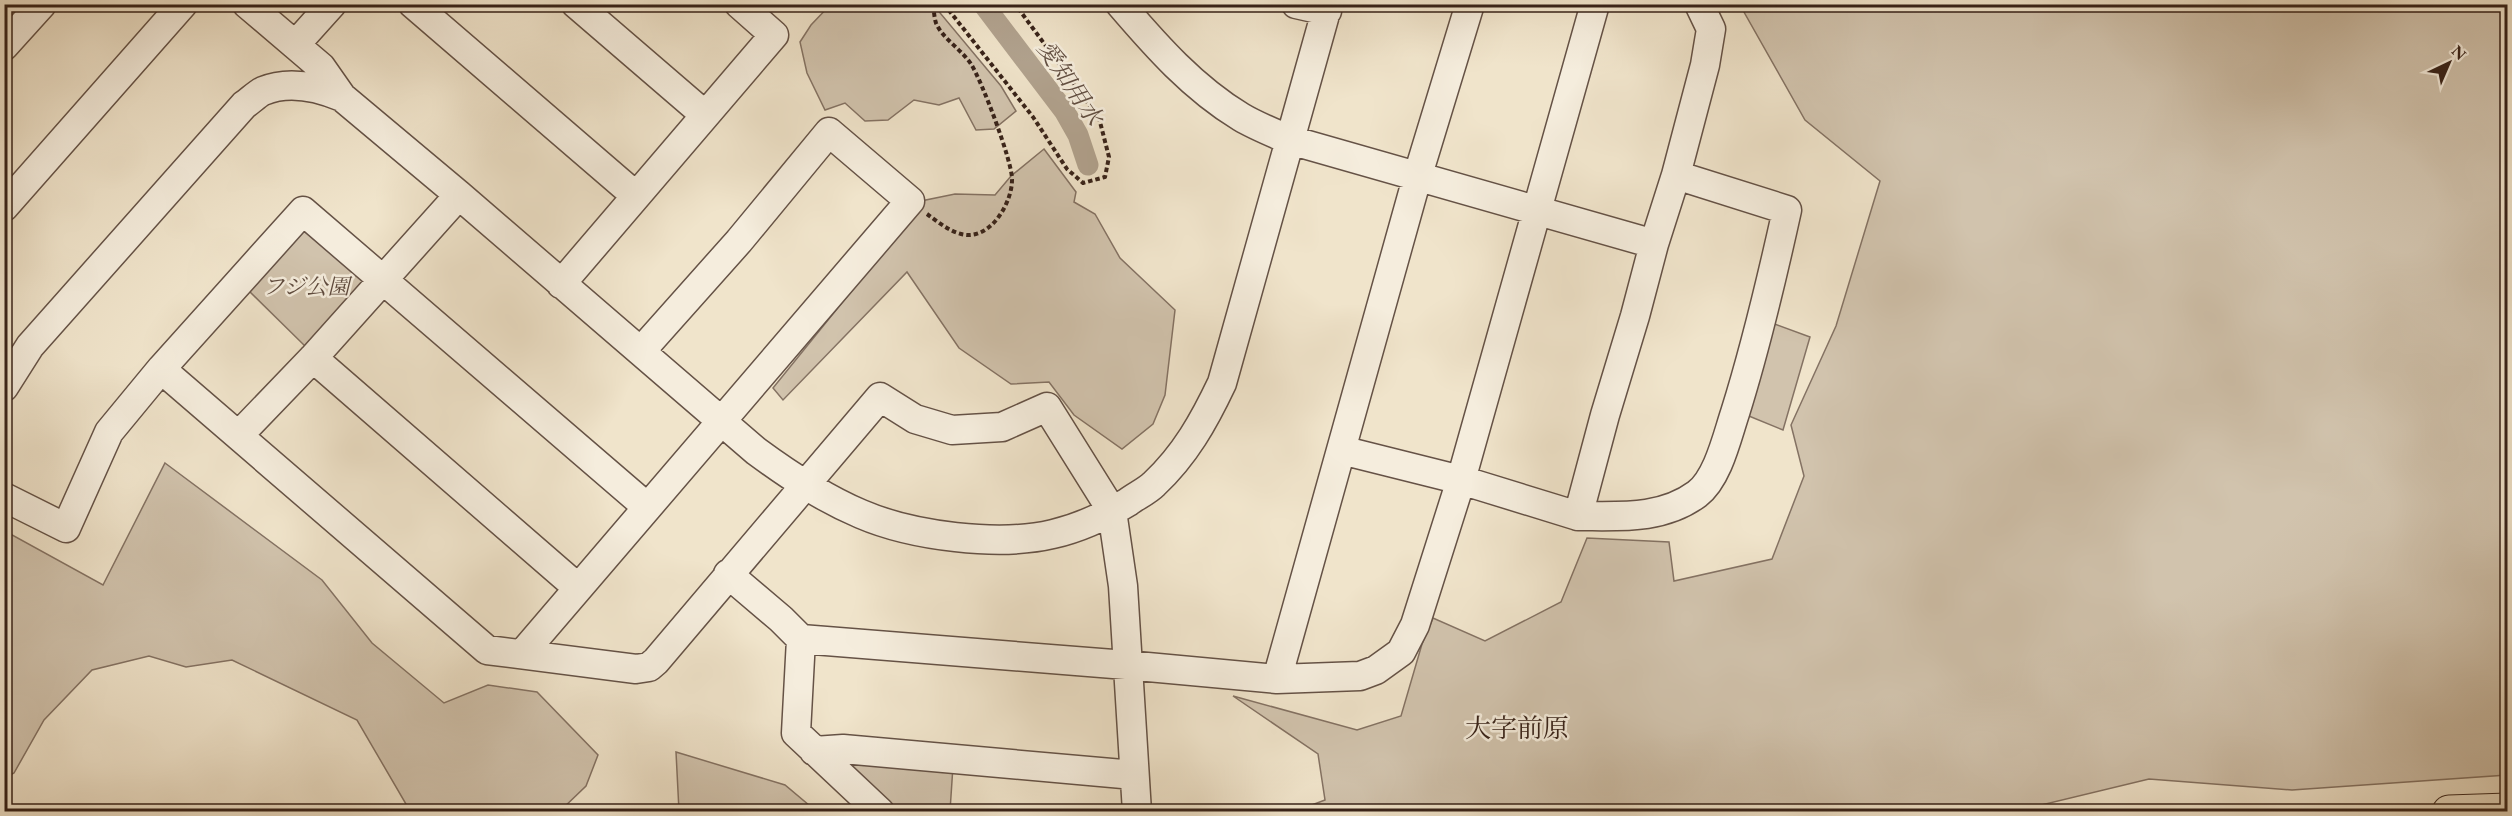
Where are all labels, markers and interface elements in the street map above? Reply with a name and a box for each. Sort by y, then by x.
north arrow [2419,33,2479,93]
water label: 愛知用水 [1031,34,1111,133]
text: N [2447,41,2471,65]
park label: フジ公園 [262,272,353,301]
district label: 大字前原 [1465,711,1569,745]

